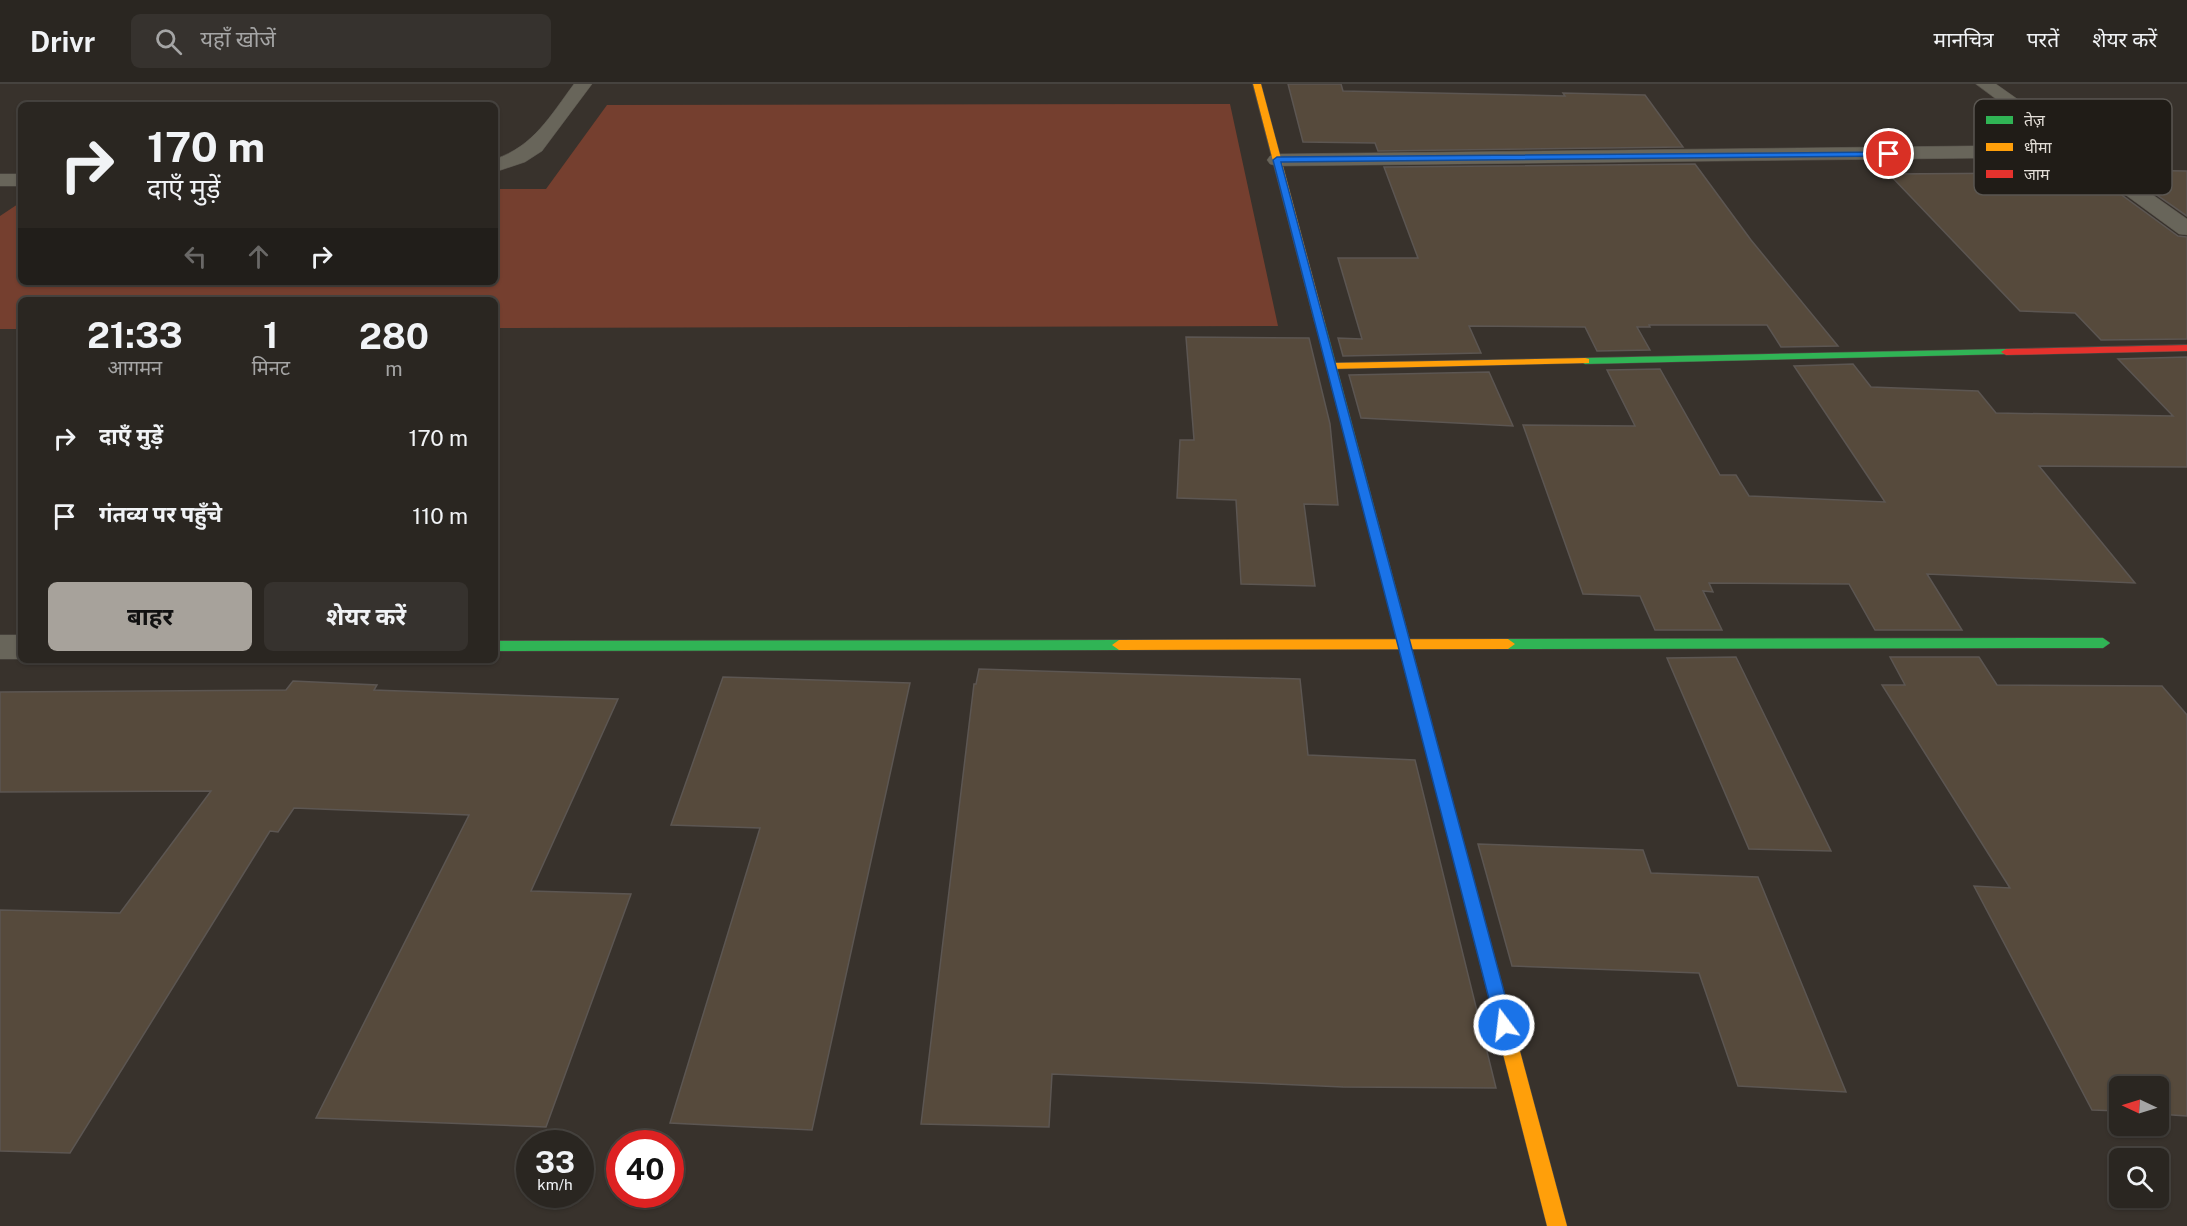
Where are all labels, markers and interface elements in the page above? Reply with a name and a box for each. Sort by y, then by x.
search box [131,14,551,68]
text: Drivr [30,25,95,58]
icon: search [152,25,185,58]
text: यहाँ खोजें [200,26,276,52]
text: मानचित्र [1934,27,1994,52]
text: परतें [2027,27,2059,52]
text: शेयर करें [2092,27,2157,52]
legend [1974,99,2172,195]
text: तेज़ [2024,111,2046,130]
text: 170 m [147,122,265,171]
icon: right [48,126,126,204]
pin [1863,128,1914,179]
icon: arrive [1872,137,1905,170]
text: धीमा [2024,138,2053,157]
text: जाम [2024,165,2050,184]
text: दाएँ मुड़ें [147,172,220,204]
icon: left [179,240,212,273]
icon: ahead [242,240,275,273]
icon: right [305,240,338,273]
text: 21:33 [87,314,183,356]
text: 1 [263,314,279,356]
text: 280 [359,315,429,357]
text: आगमन [107,356,162,380]
text: मिनट [252,356,290,380]
text: m [385,357,403,381]
icon: right [48,422,81,455]
text: दाएँ मुड़ें [99,423,163,449]
text: 170 m [408,425,468,451]
icon: arrive [48,500,81,533]
text: गंतव्य पर पहुँचे [99,501,222,527]
text: 110 m [412,503,468,529]
button: बाहर [48,582,252,651]
button: शेयर करें [264,582,468,651]
position arrow [1472,993,1536,1057]
north arrow [2109,1076,2169,1136]
map controls [2109,1076,2169,1208]
speed limit sign: 40 [606,1130,684,1208]
text: 33 [535,1144,575,1180]
button: search [2109,1148,2169,1208]
text: km/h [537,1176,573,1193]

